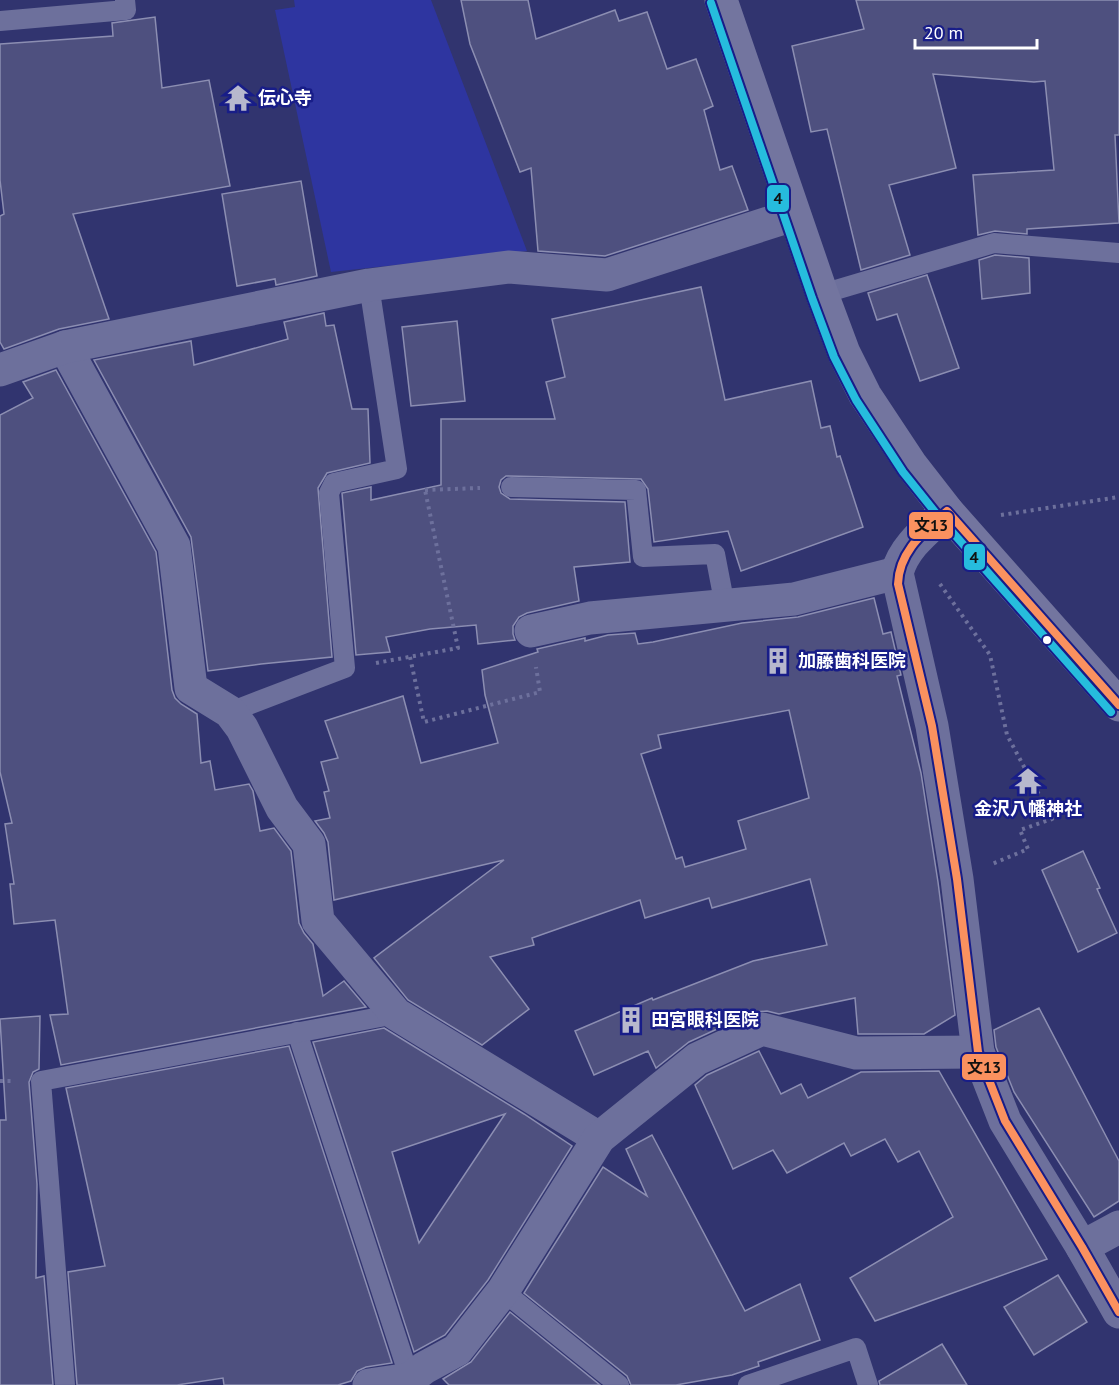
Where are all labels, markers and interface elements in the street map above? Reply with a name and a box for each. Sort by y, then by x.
scale bar [915,12,1036,50]
text: 20 m [924,21,963,44]
temple icon: 伝心寺 [223,83,253,113]
place label: 伝心寺 [258,86,312,109]
line badge: 4 [766,184,790,213]
text: 4 [773,188,783,208]
line badge: 文13 [908,511,954,540]
text: 文13 [914,515,948,535]
line badge: 4 [963,543,986,571]
text: 4 [969,547,979,567]
unlabelled marker [1041,634,1053,646]
building icon: 加藤歯科医院 [763,646,793,676]
place label: 加藤歯科医院 [798,649,906,672]
temple icon: 金沢八幡神社 [1013,766,1043,796]
place label: 金沢八幡神社 [974,797,1082,820]
building icon: 田宮眼科医院 [616,1005,646,1035]
place label: 田宮眼科医院 [651,1008,759,1031]
line badge: 文13 [961,1053,1007,1081]
text: 文13 [967,1057,1001,1077]

